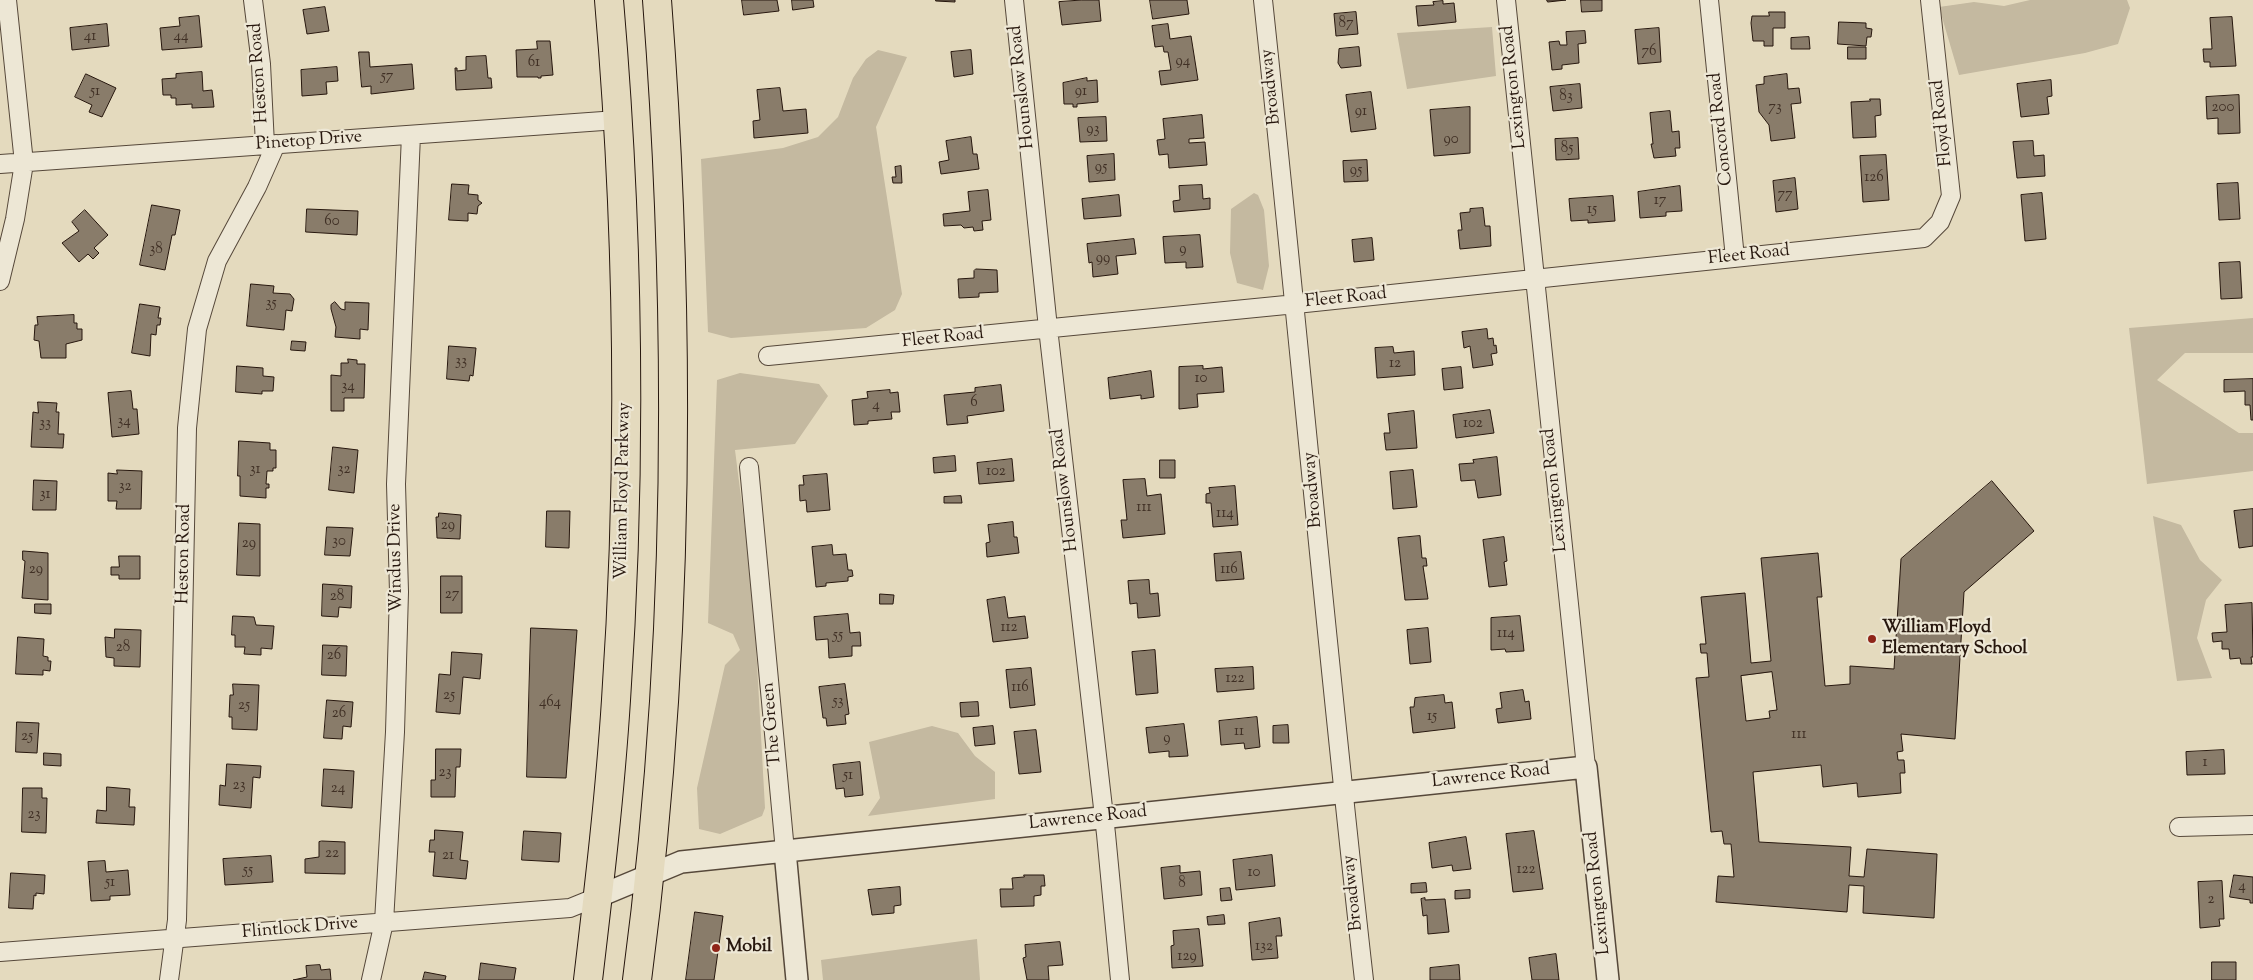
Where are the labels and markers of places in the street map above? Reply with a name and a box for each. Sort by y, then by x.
place label: William Floyd Elementary School [1882,618,2027,660]
marker: William Floyd Elementary School [1866,633,1878,645]
place label: Mobil [726,937,772,959]
marker: Mobil [710,942,722,954]

